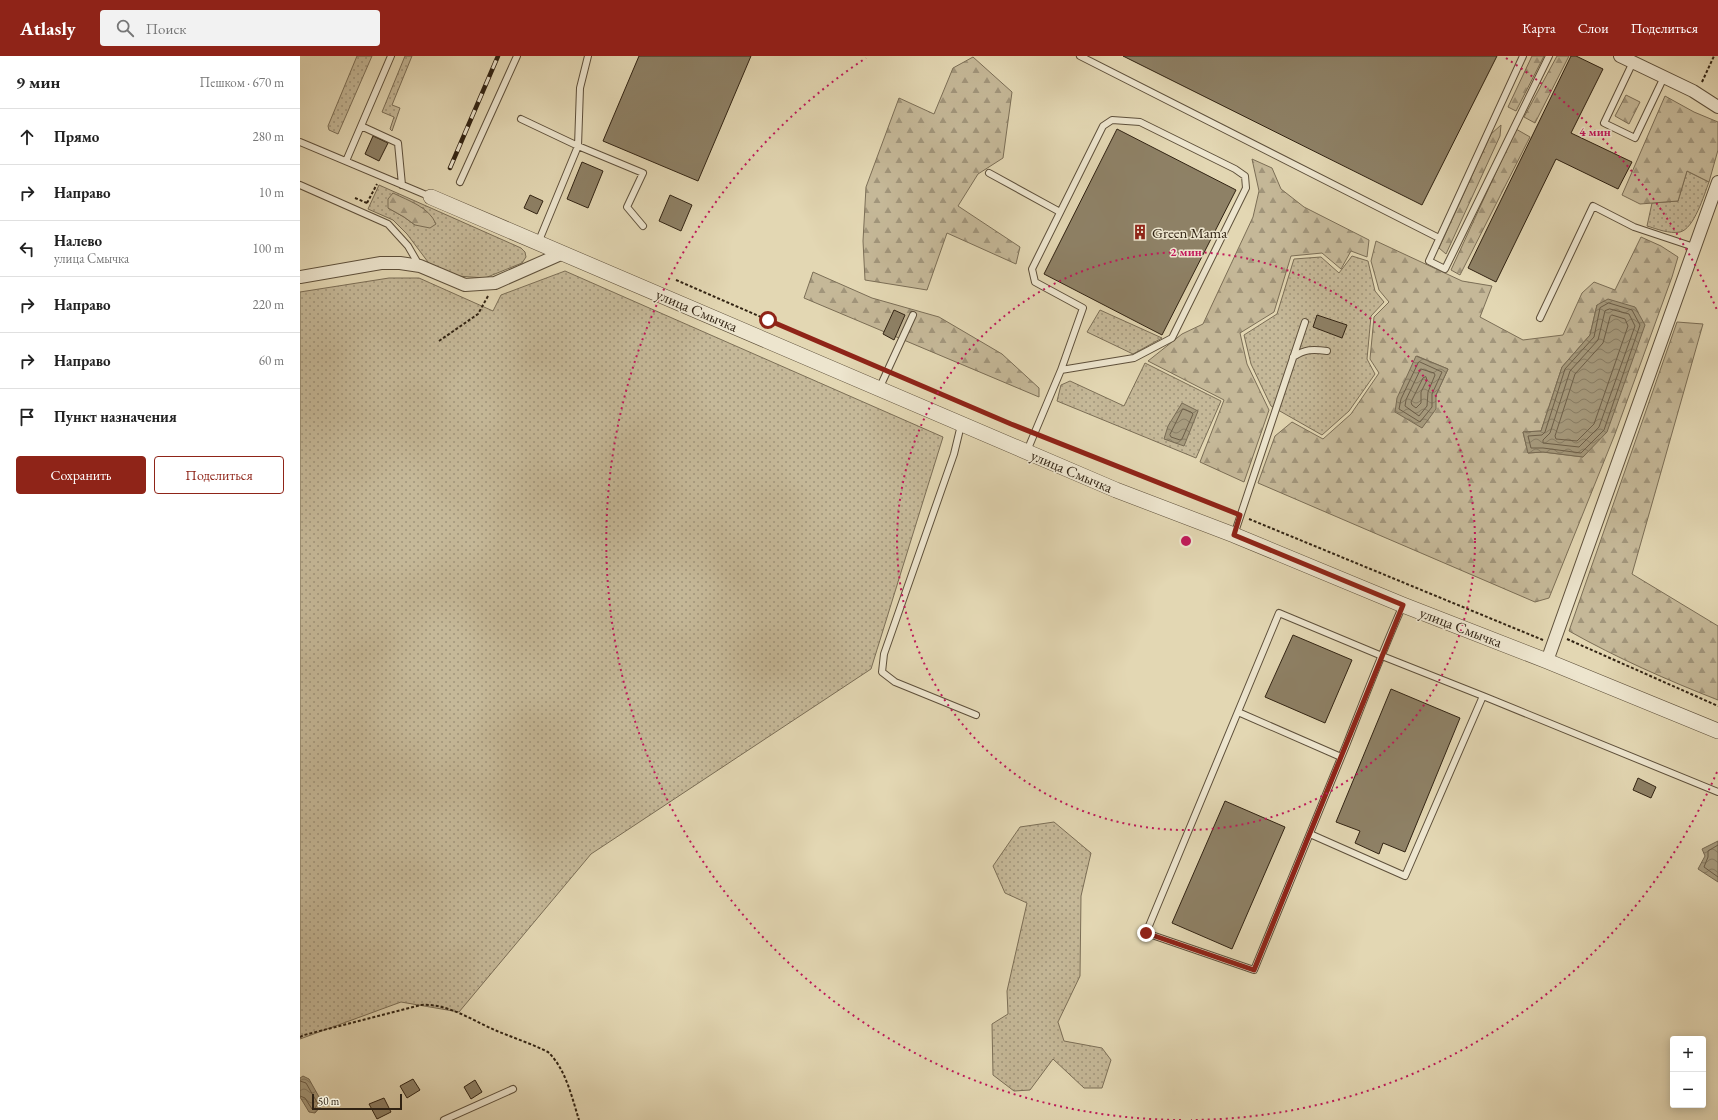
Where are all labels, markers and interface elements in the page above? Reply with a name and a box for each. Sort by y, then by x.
search box [100,10,380,46]
text: Atlasly [20,16,76,41]
icon: search [114,17,136,39]
text: Поиск [146,19,187,38]
text: Карта [1522,19,1556,37]
text: Слои [1578,19,1609,37]
text: Поделиться [1631,19,1698,37]
text: 9 мин [16,71,60,93]
text: Пешком · 670 m [200,74,284,91]
text: 4 мин [1579,124,1611,140]
icon: ahead [16,126,38,148]
text: Прямо [54,127,99,146]
text: 280 m [253,128,284,145]
icon: right [16,182,38,204]
text: Направо [54,183,111,202]
text: 10 m [259,184,284,201]
building icon: Green Mama [1131,223,1149,241]
place label: Green Mama [1152,223,1227,242]
text: Налево [54,231,102,250]
icon: left [16,238,38,260]
text: 100 m [253,240,284,257]
text: 2 мин [1170,244,1202,260]
text: улица Смычка [54,250,129,267]
street label: улица Смычка [653,284,741,336]
icon: right [16,294,38,316]
text: Направо [54,295,111,314]
text: 220 m [253,296,284,313]
route start [759,311,777,329]
icon: right [16,350,38,372]
text: Направо [54,351,111,370]
text: 60 m [259,352,284,369]
icon: arrive [16,406,38,428]
text: Пункт назначения [54,407,177,426]
street label: улица Смычка [1028,445,1116,497]
button: Сохранить [16,456,146,494]
button: Поделиться [154,456,284,494]
centre of rings [1179,534,1193,548]
street label: улица Смычка [1417,603,1505,651]
route end [1137,924,1155,942]
map controls [1670,1036,1706,1108]
button: + [1670,1036,1706,1072]
button: − [1670,1072,1706,1108]
scale bar [312,1092,402,1111]
text: 50 m [318,1094,339,1108]

